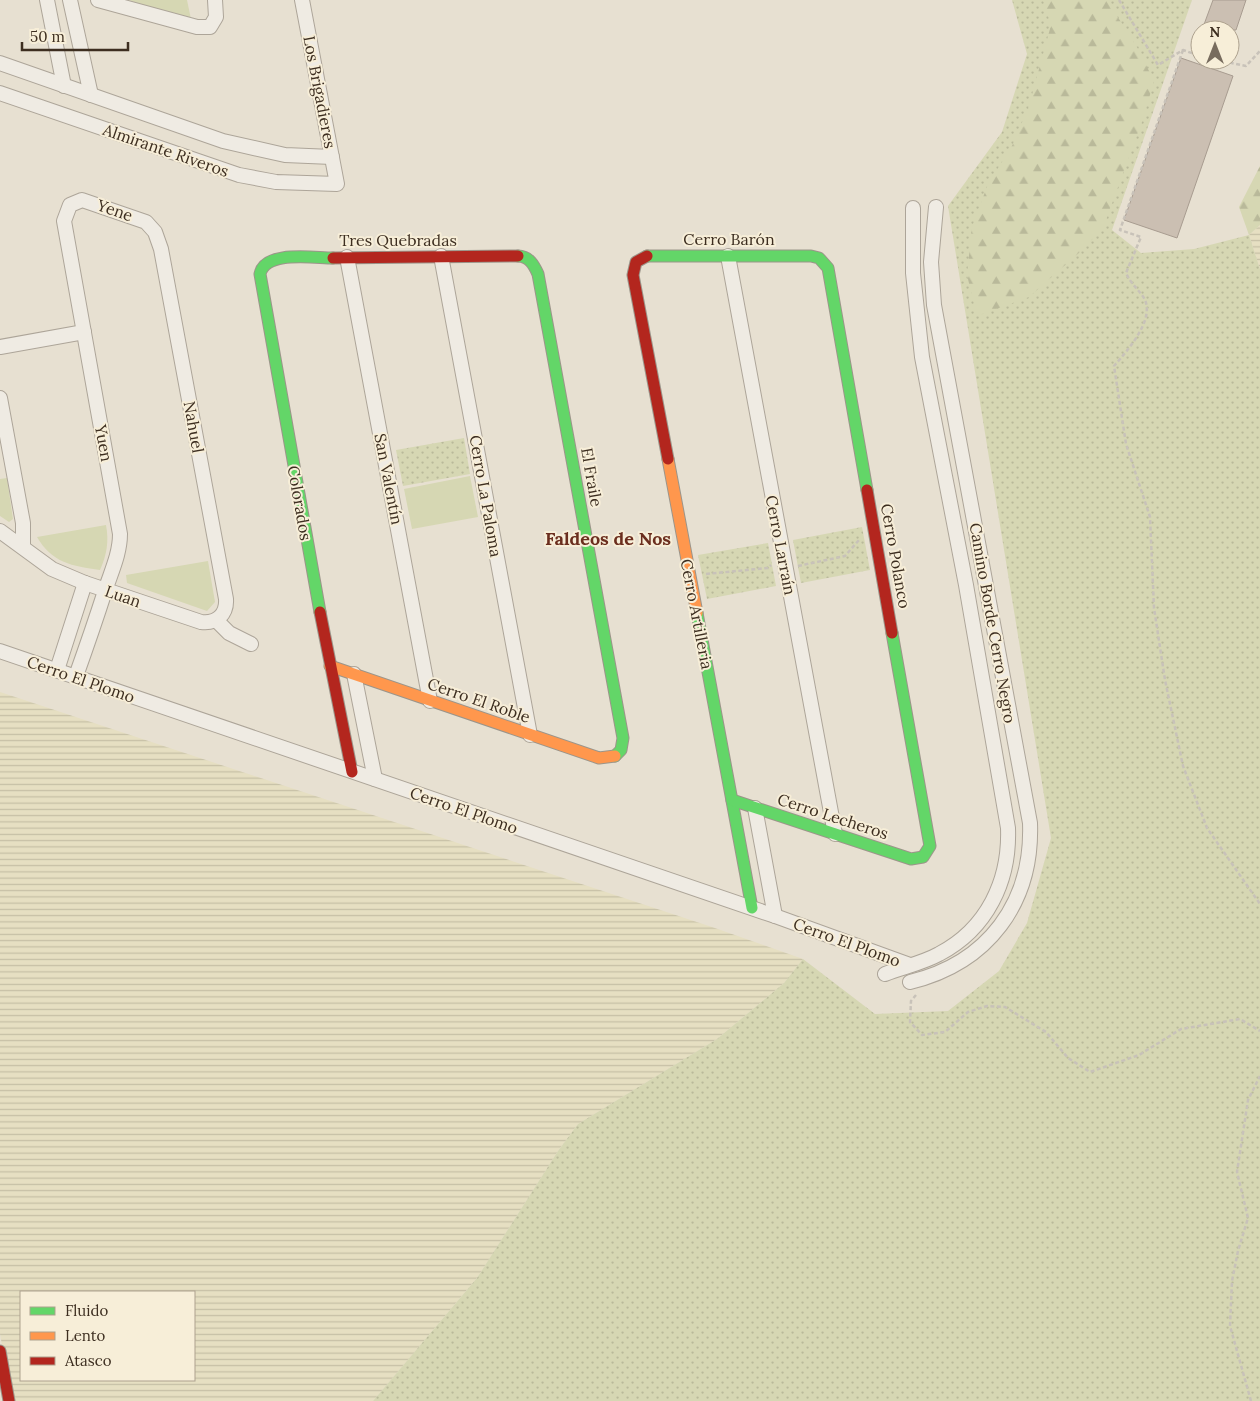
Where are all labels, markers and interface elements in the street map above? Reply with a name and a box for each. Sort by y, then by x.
scale bar [22,20,129,52]
north arrow [1190,20,1240,70]
text: N [1210,23,1221,41]
text: 50 m [30,27,65,46]
street label: Los Brigadieres [299,34,341,150]
street label: Almirante Riveros [100,119,232,181]
street label: Yene [94,194,136,225]
street label: Cerro Barón [683,229,775,249]
street label: Tres Quebradas [339,230,457,250]
street label: Nahuel [180,399,208,455]
street label: Yuen [91,422,117,463]
street label: San Valentín [370,432,408,527]
street label: Cerro La Paloma [465,434,507,558]
street label: El Fraile [577,446,607,508]
street label: Colorados [284,464,316,542]
street label: Cerro Larraín [762,493,801,597]
street label: Cerro Polanco [877,502,915,610]
street label: Camino Borde Cerro Negro [966,521,1020,725]
district label: Faldeos de Nos [545,527,671,550]
street label: Cerro Artilleria [677,557,717,671]
street label: Luan [102,581,144,612]
street label: Cerro El Plomo [24,651,138,707]
street label: Cerro El Roble [425,673,533,727]
street label: Cerro El Plomo [407,782,521,838]
street label: Cerro Lecheros [775,789,891,843]
street label: Cerro El Plomo [791,913,903,971]
legend [20,1291,195,1381]
text: Fluido [65,1301,108,1320]
text: Lento [65,1326,106,1345]
text: Atasco [64,1351,112,1370]

